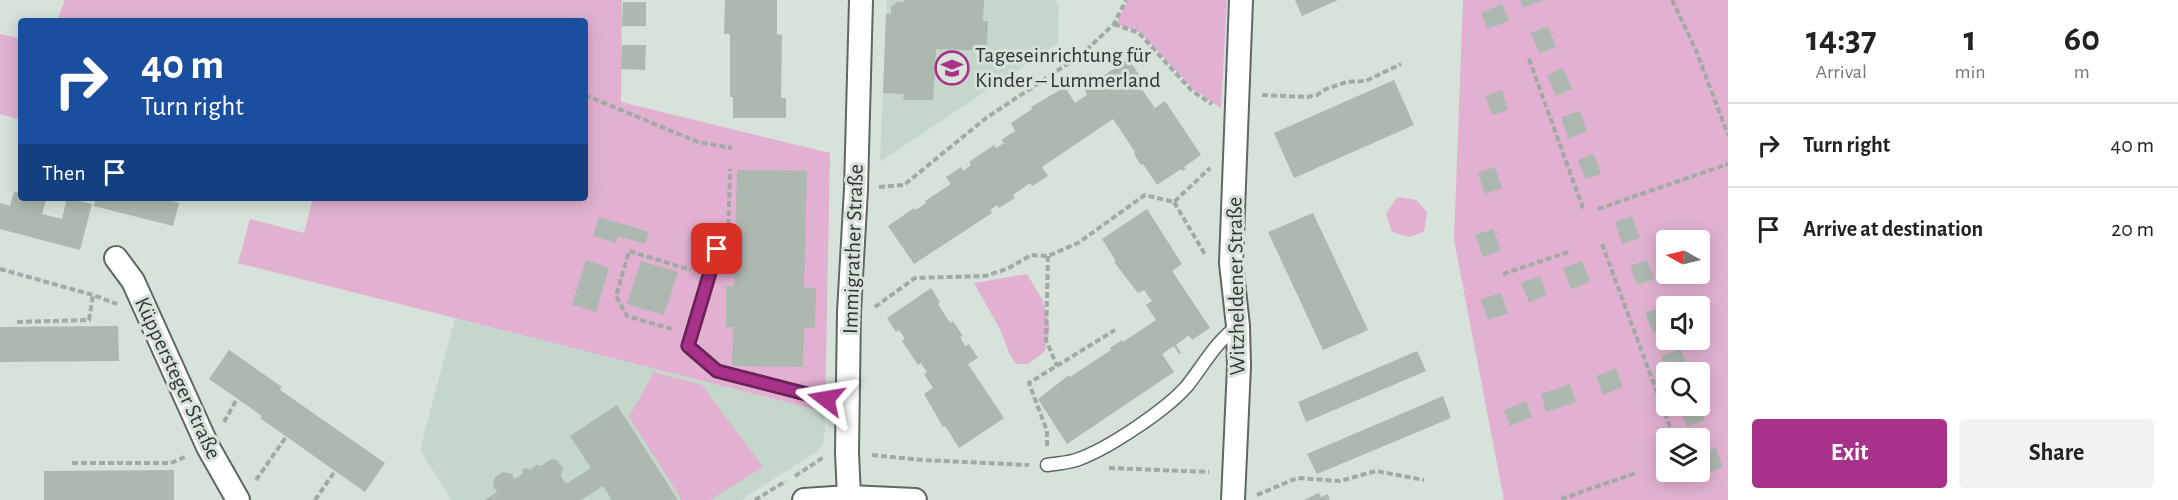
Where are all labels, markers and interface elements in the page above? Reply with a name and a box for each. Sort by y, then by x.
text: 14:37 [1806,21,1876,57]
text: 1 [1964,21,1977,57]
text: 60 [2064,21,2100,57]
icon: right [42,42,120,120]
text: 40 m [141,44,224,86]
place label: Tageseinrichtung für Kinder – Lummerland [975,44,1161,91]
school or university icon: Tageseinrichtung für Kinder – Lummerland [934,50,970,86]
text: Arrival [1816,62,1867,82]
text: min [1955,62,1986,82]
text: m [2074,62,2090,82]
text: Turn right [141,93,244,120]
icon: right [1752,129,1785,162]
text: Turn right [1803,134,1890,156]
text: 40 m [2111,134,2154,156]
icon: arrive [98,156,131,189]
text: Then [42,162,86,184]
street label: Immigrather Straße [839,164,867,334]
street label: Witzheldener Straße [1223,197,1249,375]
icon: arrive [1752,213,1785,246]
text: Arrive at destination [1803,218,1983,240]
text: 20 m [2111,218,2154,240]
pin [691,223,742,274]
north arrow [1656,230,1710,284]
map controls [1656,230,1710,482]
icon: arrive [700,232,733,265]
street label: Küppersteger Straße [131,294,225,462]
button: sound [1656,296,1710,350]
button: search [1656,362,1710,416]
position arrow [794,367,858,431]
button: Exit [1752,419,1947,488]
button: Share [1959,419,2154,488]
button: layers [1656,428,1710,482]

